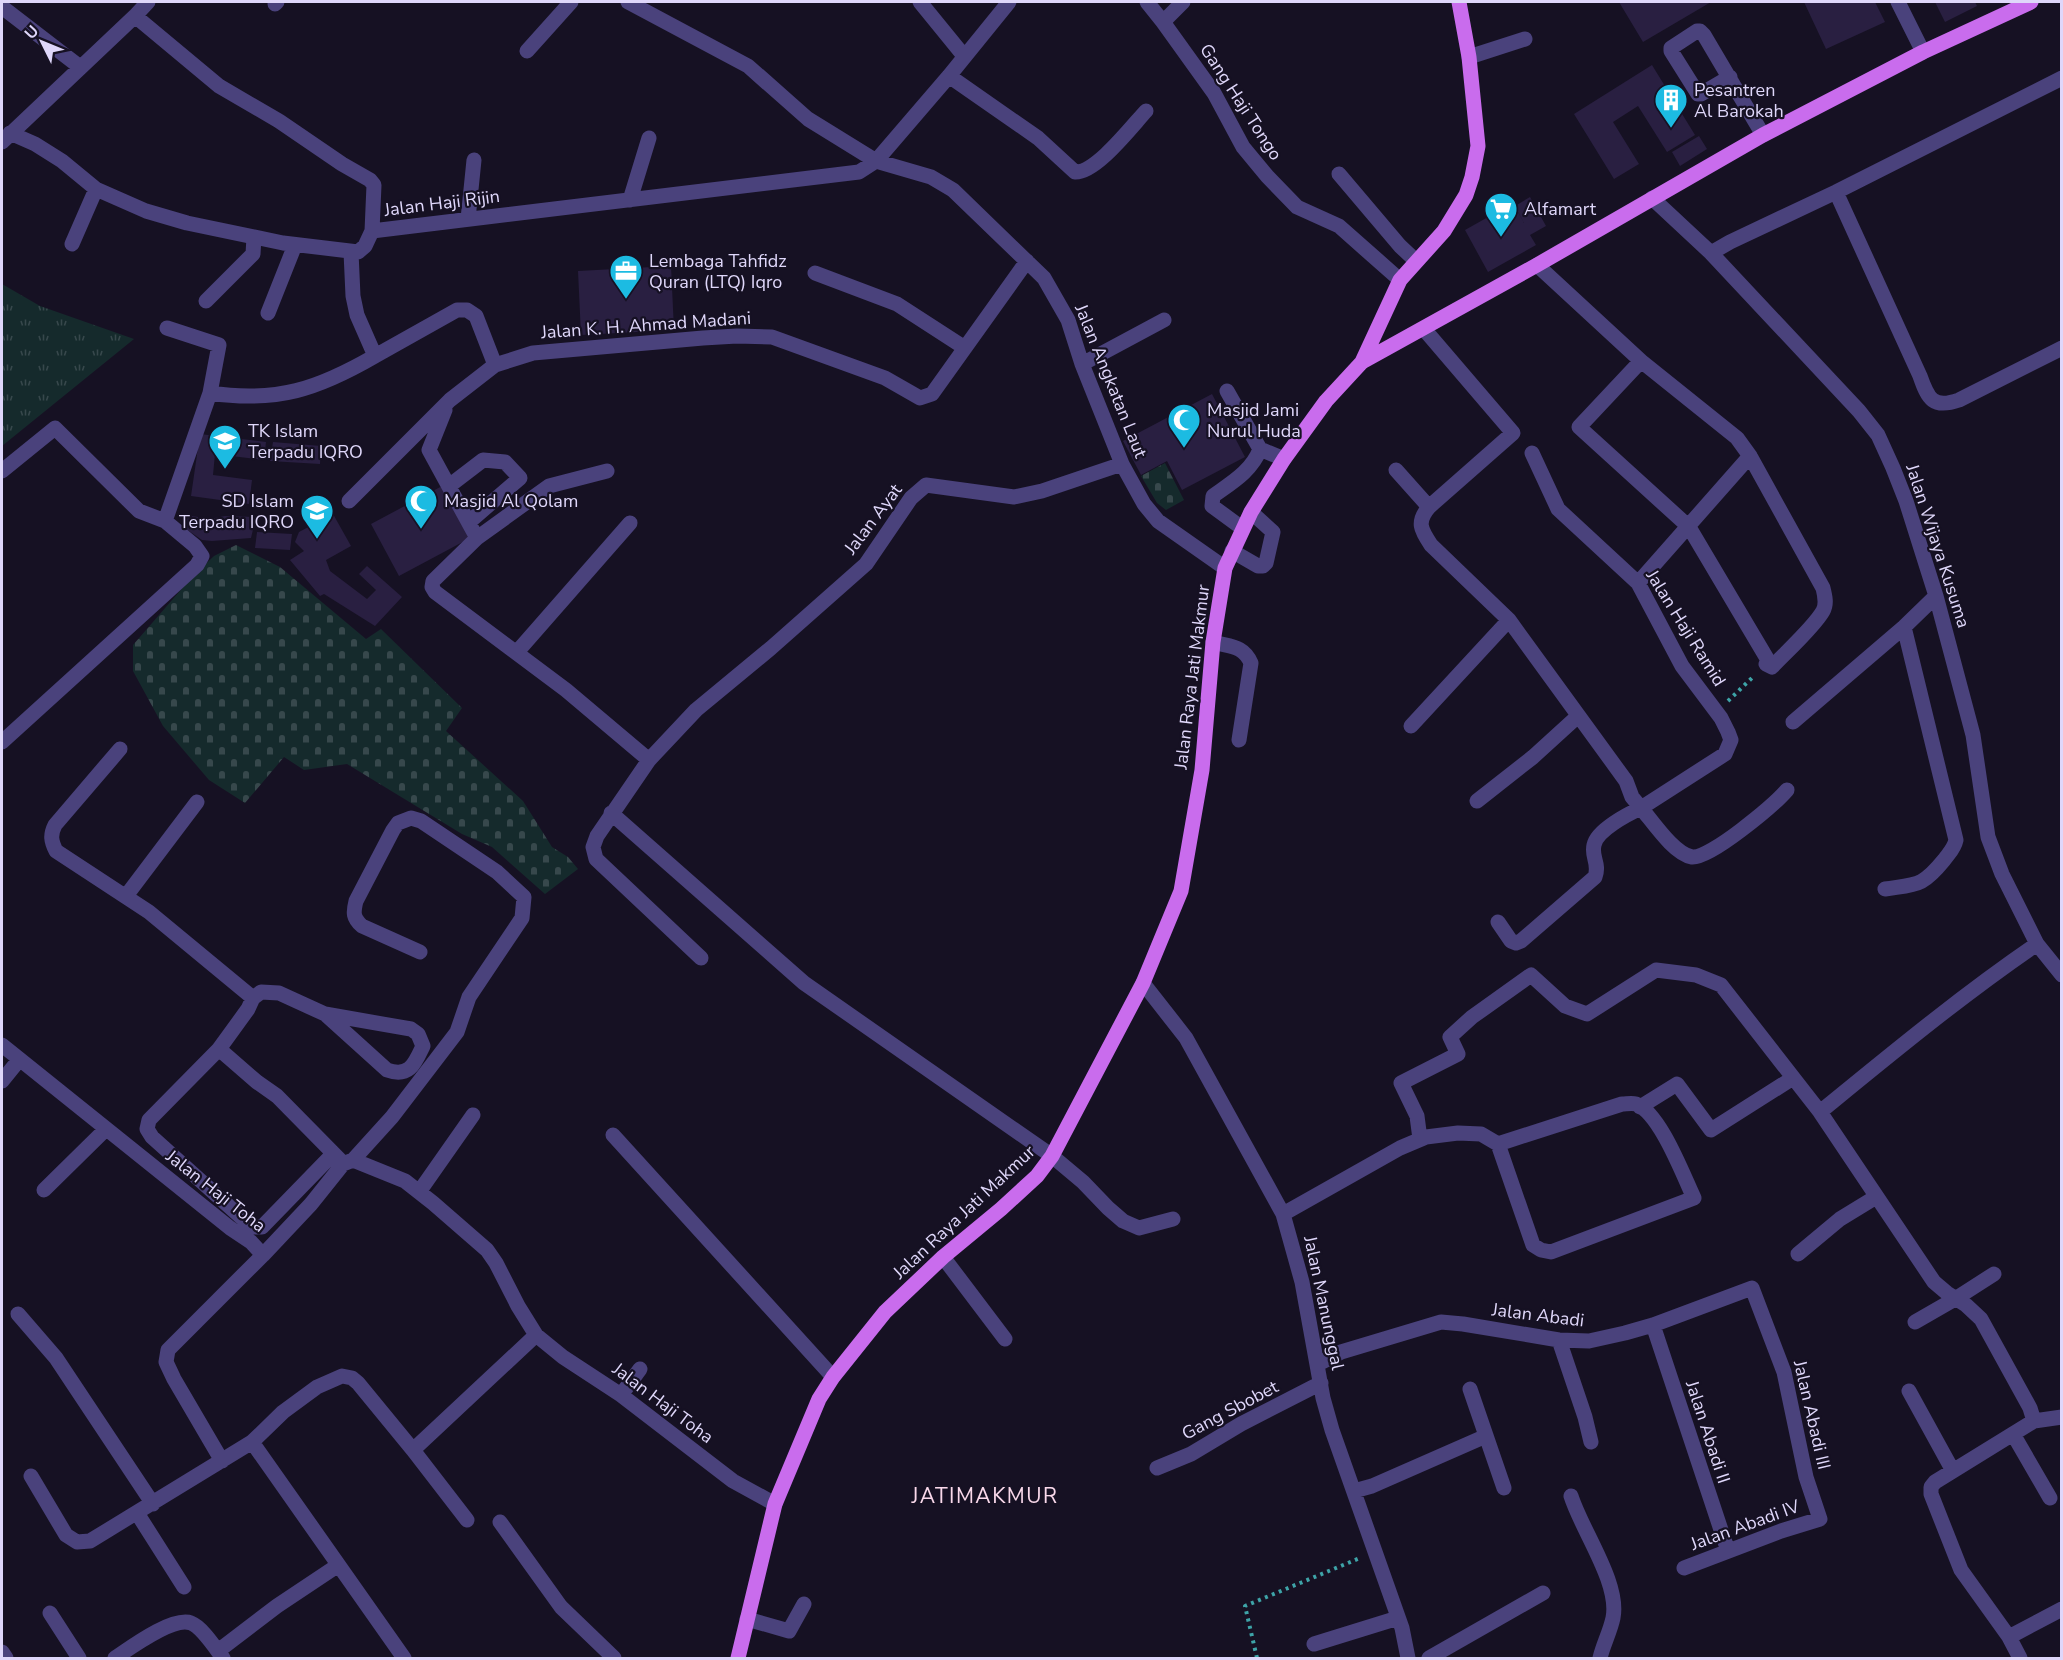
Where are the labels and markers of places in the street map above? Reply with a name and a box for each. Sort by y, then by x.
place label: Pesantren Al Barokah [1694,78,1784,123]
building icon: Pesantren Al Barokah [1653,82,1689,129]
supermarket icon: Alfamart [1483,191,1519,238]
place label: Alfamart [1524,197,1597,221]
place label: Lembaga Tahfidz Quran (LTQ) Iqro [649,249,787,294]
office icon: Lembaga Tahfidz Quran (LTQ) Iqro [608,253,644,300]
place label: Masjid Jami Nurul Huda [1207,398,1301,443]
mosque icon: Masjid Jami Nurul Huda [1166,402,1202,449]
place label: TK Islam Terpadu IQRO [248,419,363,464]
school or university icon: TK Islam Terpadu IQRO [207,423,243,470]
mosque icon: Masjid Al Qolam [403,483,439,530]
place label: SD Islam Terpadu IQRO [179,489,294,534]
place label: Masjid Al Qolam [444,489,578,513]
school or university icon: SD Islam Terpadu IQRO [299,493,335,540]

